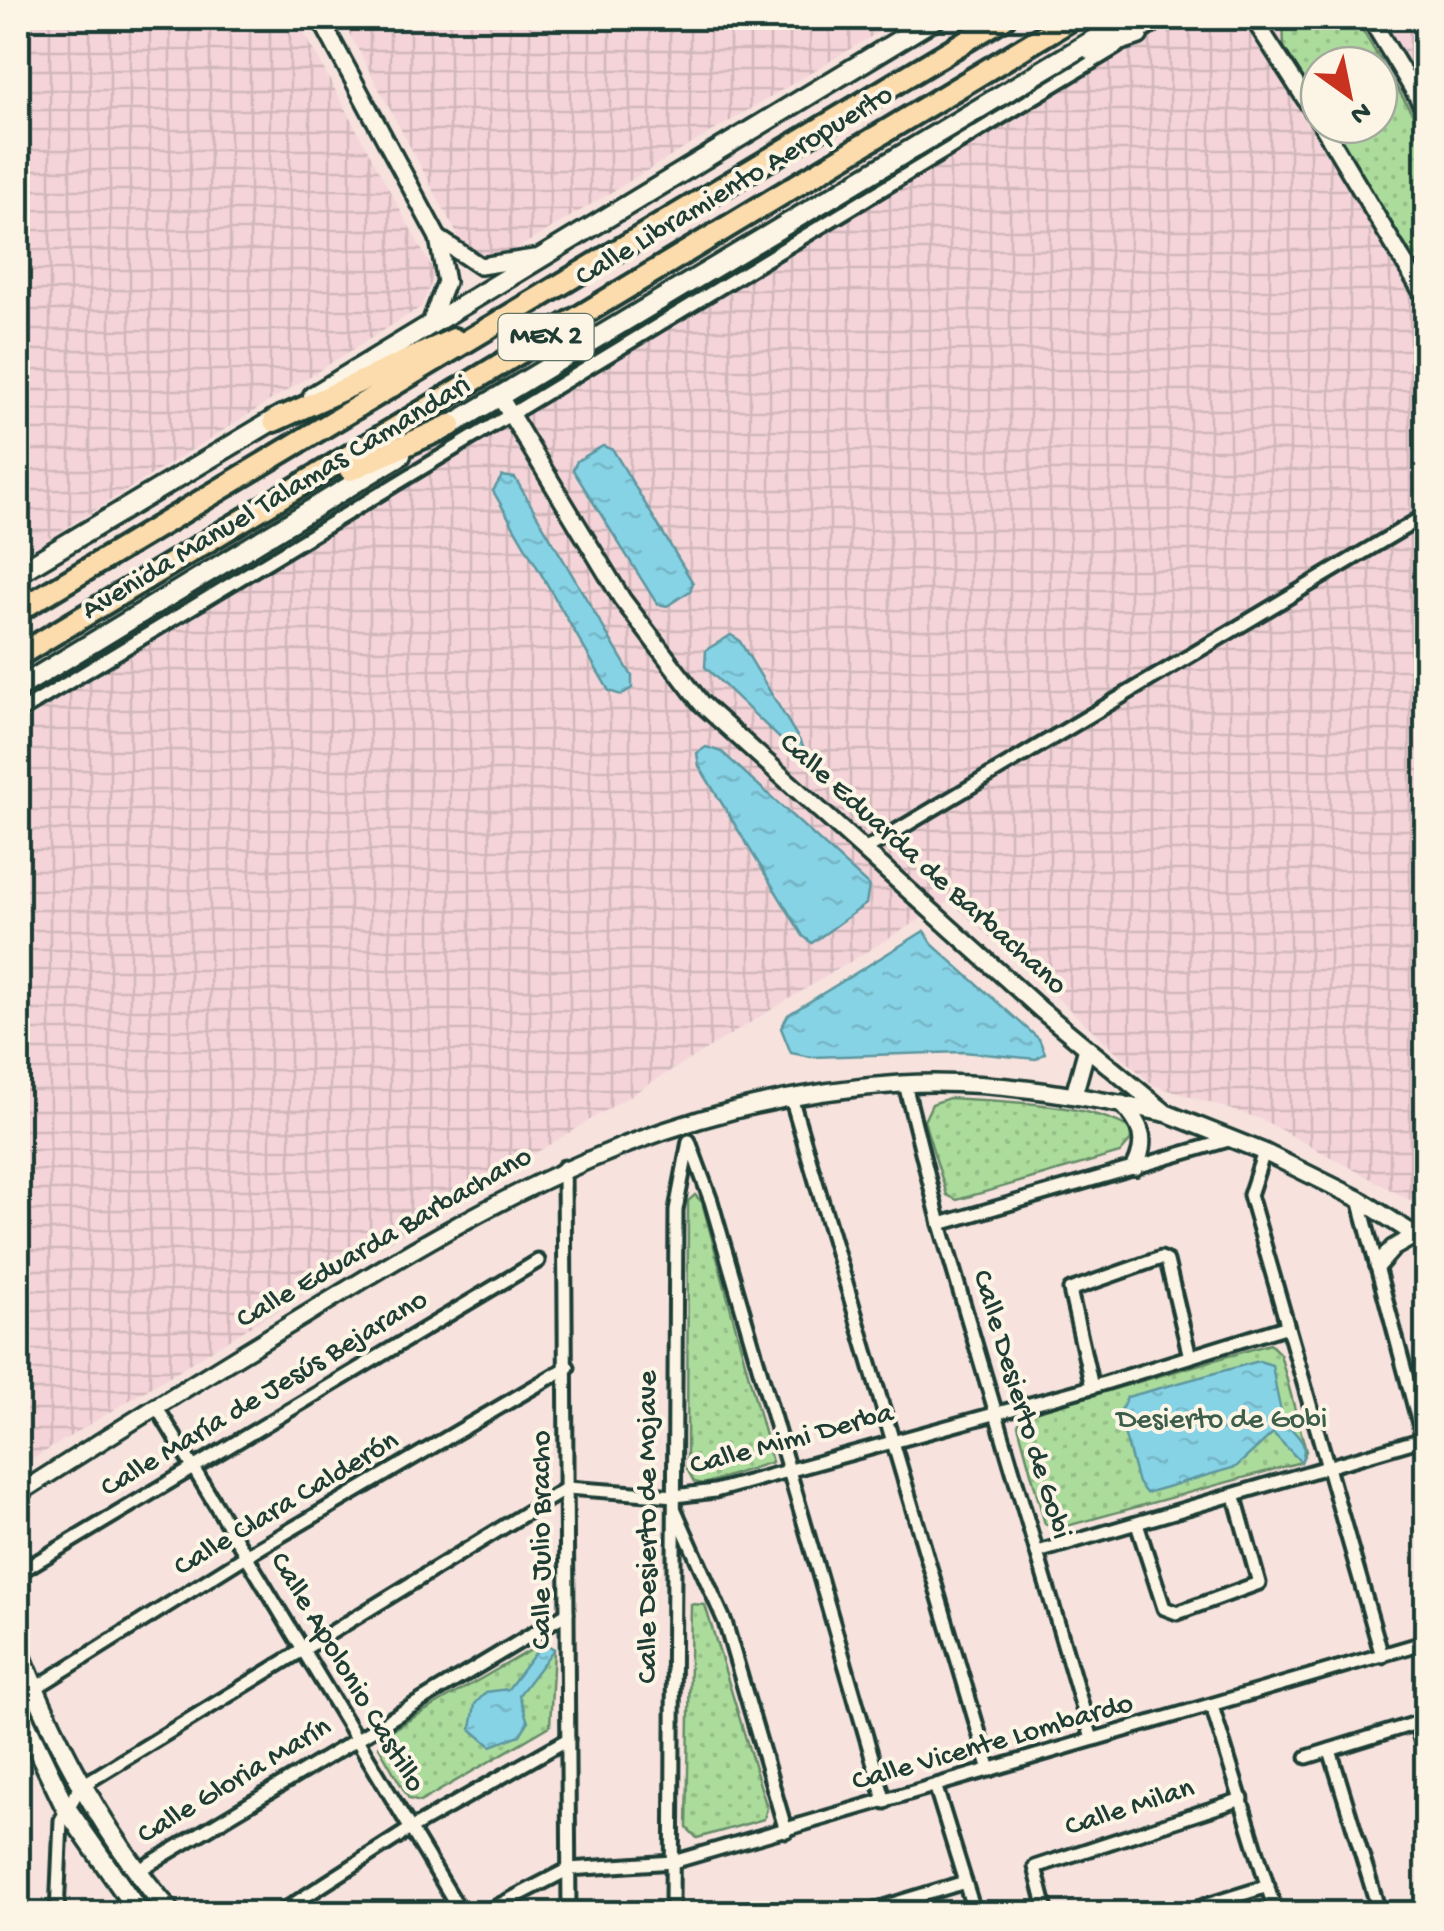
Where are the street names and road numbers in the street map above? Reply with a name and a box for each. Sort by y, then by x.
street label: Calle Libramiento Aeropuerto [570,78,900,296]
road number: MEX 2 [498,314,594,360]
street label: Avenida Manuel Talamas Camandari [76,369,478,629]
street label: Calle Eduarda de Barbachano [771,726,1073,1004]
street label: Calle Eduarda Barbachano [231,1140,539,1338]
street label: Calle Desierto de Gobi [962,1266,1078,1544]
street label: Calle María de Jesús Bejarano [95,1283,435,1507]
street label: Calle Desierto de Mojave [632,1370,667,1683]
street label: Calle Mimi Derba [686,1397,899,1485]
street label: Calle Clara Calderón [168,1424,406,1586]
street label: Calle Julio Bracho [526,1431,561,1649]
street label: Calle Apolonio Castillo [260,1547,432,1799]
street label: Calle Vicente Lombardo [848,1687,1138,1801]
street label: Calle Gloria Marín [132,1710,338,1854]
street label: Calle Milan [1061,1772,1199,1846]

